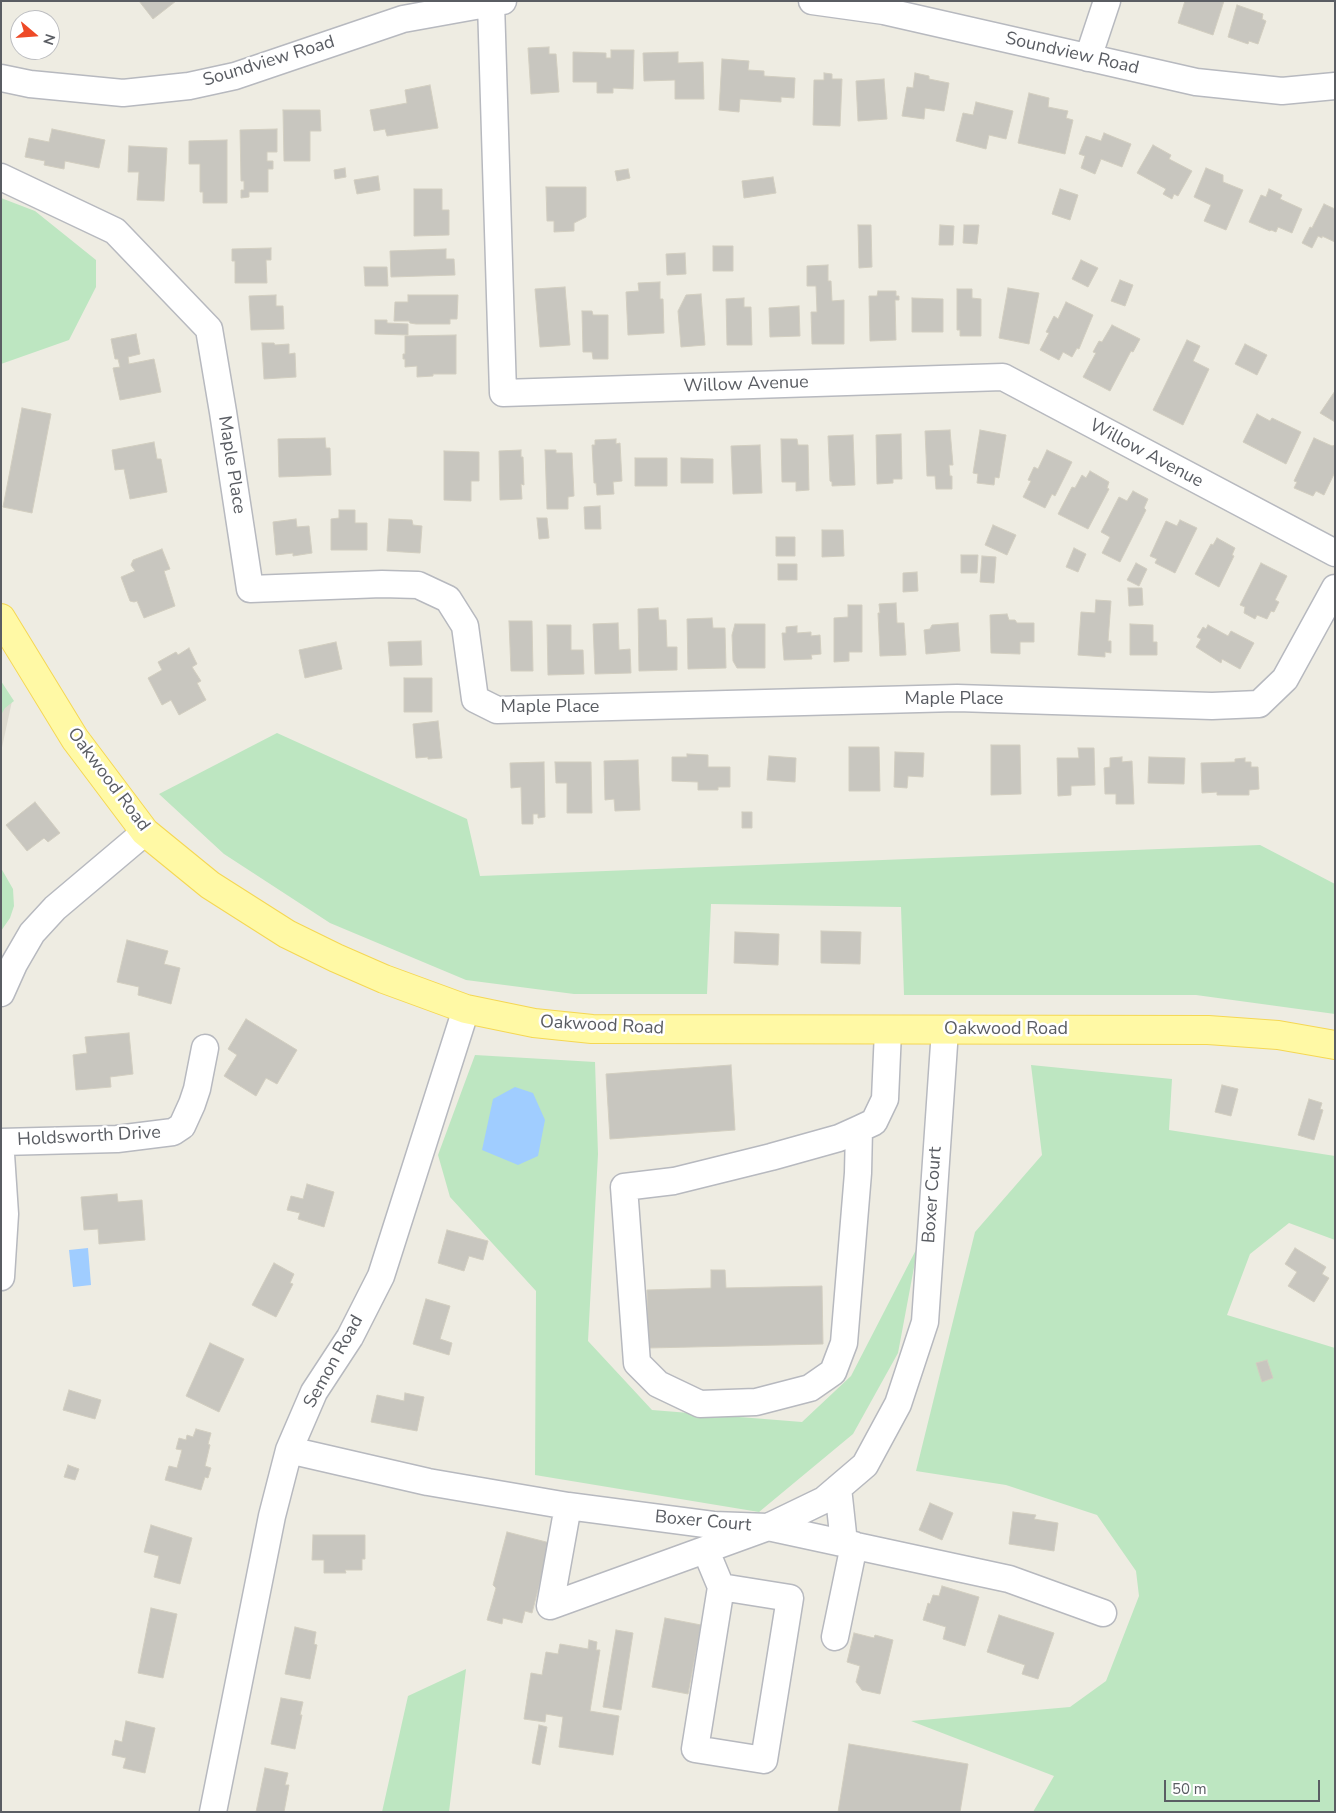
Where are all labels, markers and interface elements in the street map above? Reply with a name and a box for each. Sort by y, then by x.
north arrow [10,10,60,60]
street label: Soundview Road [1003,28,1141,80]
text: N [38,32,59,47]
street label: Soundview Road [201,32,337,92]
street label: Willow Avenue [683,372,809,398]
street label: Maple Place [213,414,249,516]
street label: Willow Avenue [1086,415,1206,493]
street label: Maple Place [905,689,1003,711]
street label: Maple Place [501,697,599,719]
street label: Oakwood Road [62,724,154,836]
street label: Oakwood Road [539,1012,665,1040]
street label: Oakwood Road [944,1019,1068,1041]
street label: Holdsworth Drive [17,1122,161,1152]
street label: Boxer Court [919,1146,947,1244]
street label: Semon Road [300,1312,368,1412]
street label: Boxer Court [654,1507,752,1537]
scale bar [1166,1770,1322,1802]
text: 50 m [1172,1779,1207,1799]

